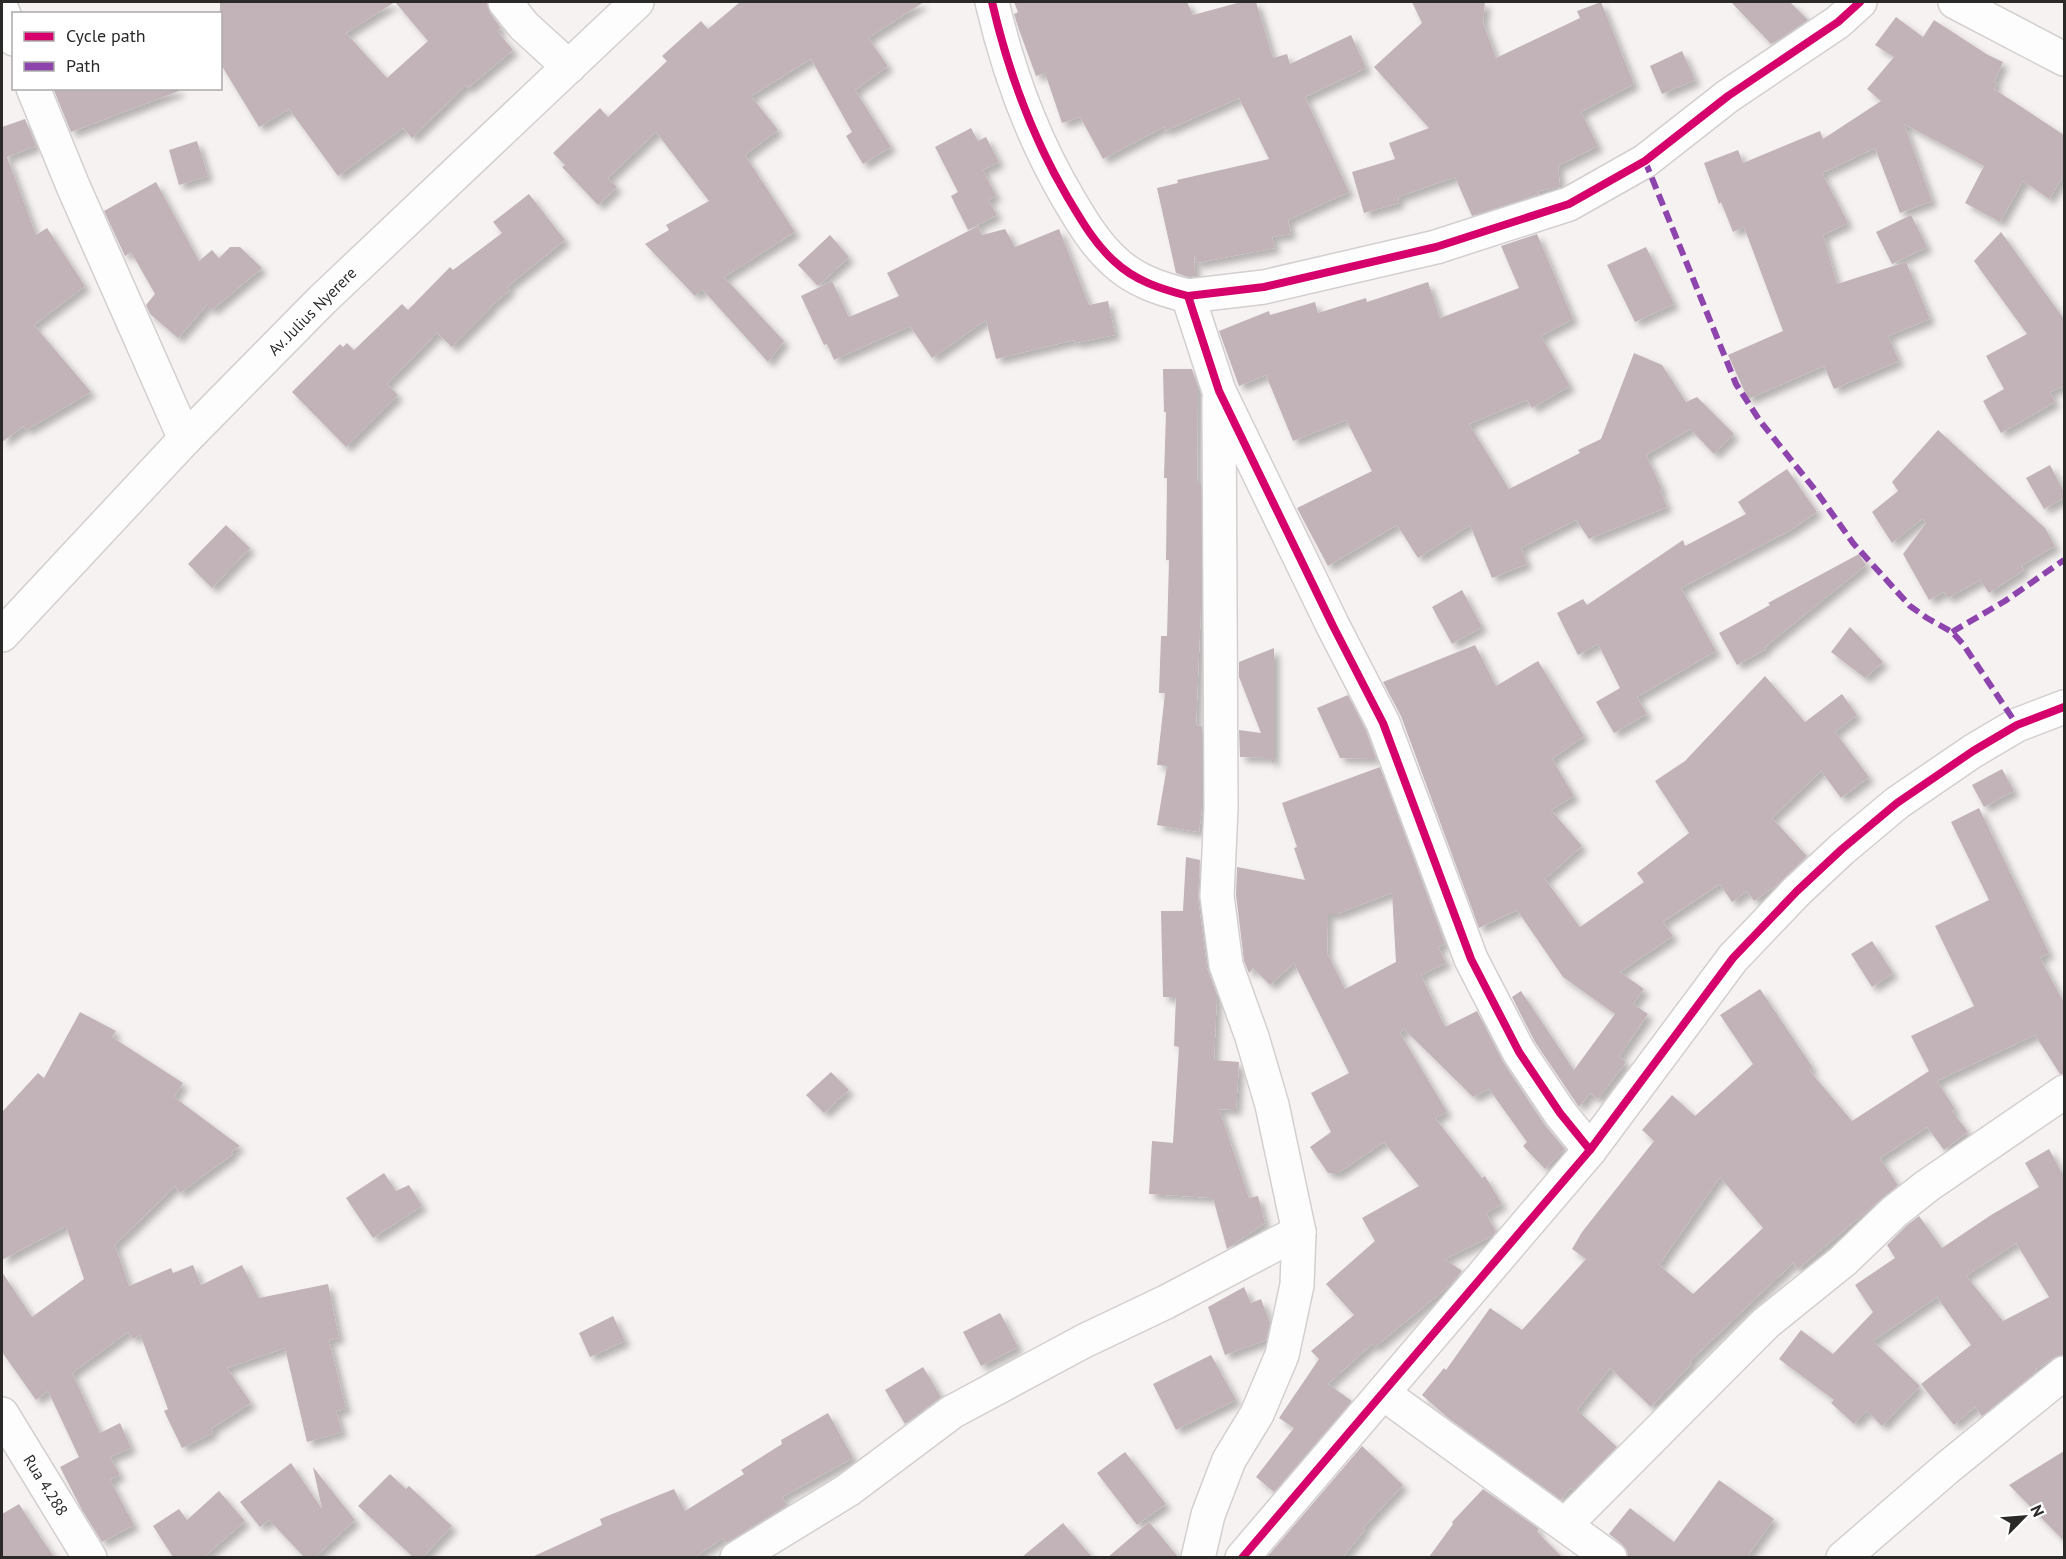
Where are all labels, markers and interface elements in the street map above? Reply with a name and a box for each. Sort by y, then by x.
legend [12,12,222,90]
text: Cycle path [66,24,146,47]
text: Path [66,54,100,77]
street label: Av. Julius Nyerere [264,263,360,359]
street label: Rua 4.288 [19,1451,73,1519]
north arrow [1994,1487,2054,1547]
text: N [2026,1502,2049,1520]

